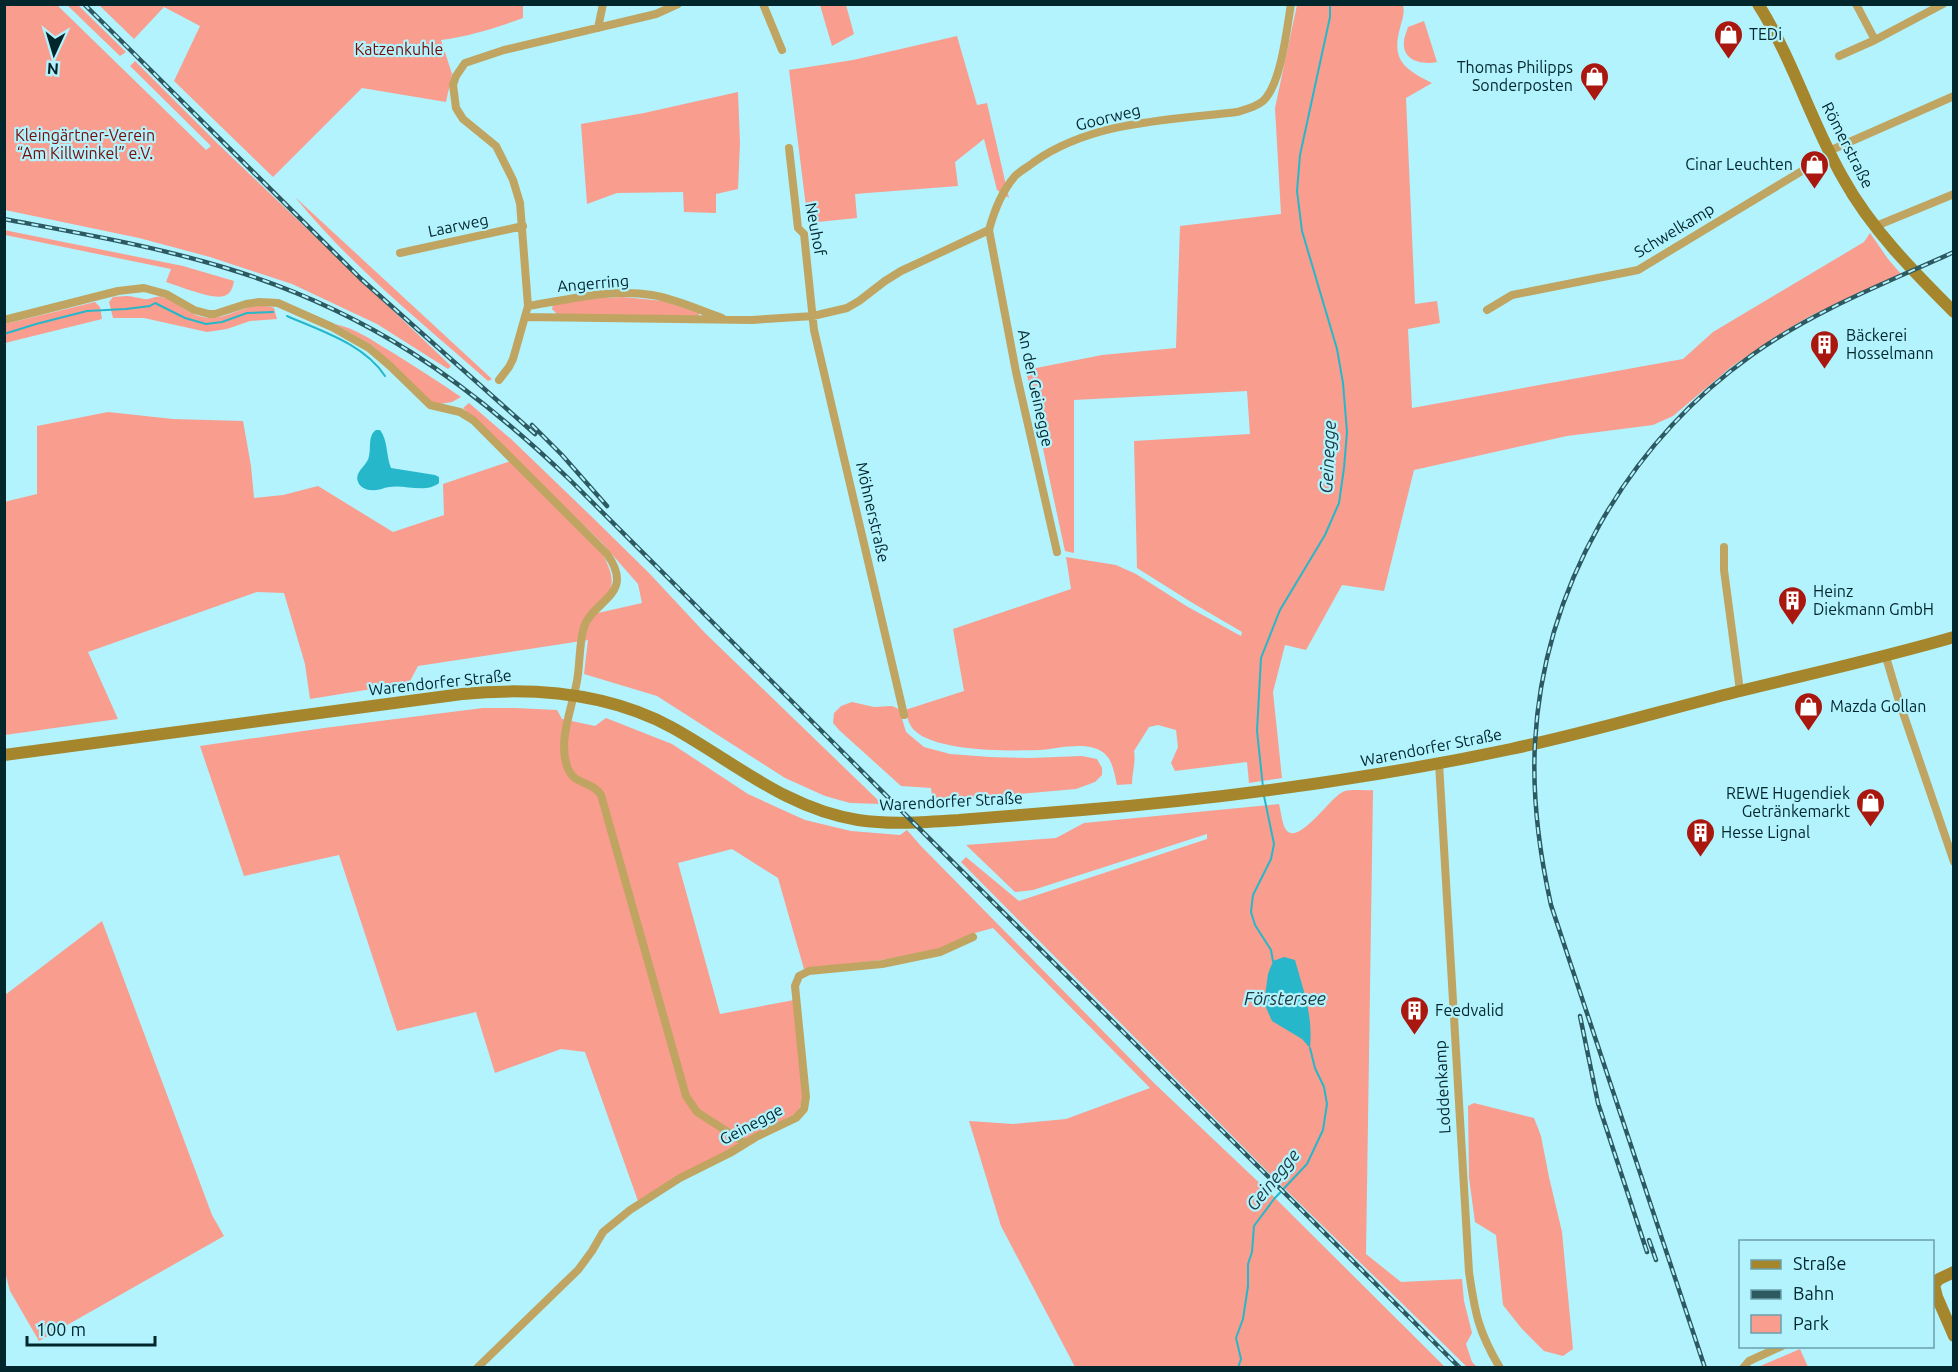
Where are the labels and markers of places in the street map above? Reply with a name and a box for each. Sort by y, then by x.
shop icon: TEDi [1712,18,1744,60]
place label: TEDi [1749,25,1782,43]
place label: Thomas Philipps Sonderposten [1457,58,1573,94]
shop icon: Thomas Philipps Sonderposten [1578,60,1610,102]
shop icon: Cinar Leuchten [1798,148,1830,190]
place label: Cinar Leuchten [1685,155,1793,173]
place label: Bäckerei Hosselmann [1846,326,1934,362]
building icon: Bäckerei Hosselmann [1809,328,1841,370]
place label: Heinz Diekmann GmbH [1813,582,1934,618]
building icon: Heinz Diekmann GmbH [1776,584,1808,626]
shop icon: Mazda Gollan [1793,690,1825,732]
place label: Mazda Gollan [1830,697,1926,715]
place label: REWE Hugendiek Getränkemarkt [1726,784,1851,820]
shop icon: REWE Hugendiek Getränkemarkt [1855,786,1887,828]
building icon: Hesse Lignal [1684,816,1716,858]
place label: Hesse Lignal [1721,823,1810,841]
building icon: Feedvalid [1398,994,1430,1036]
place label: Feedvalid [1435,1001,1504,1019]

